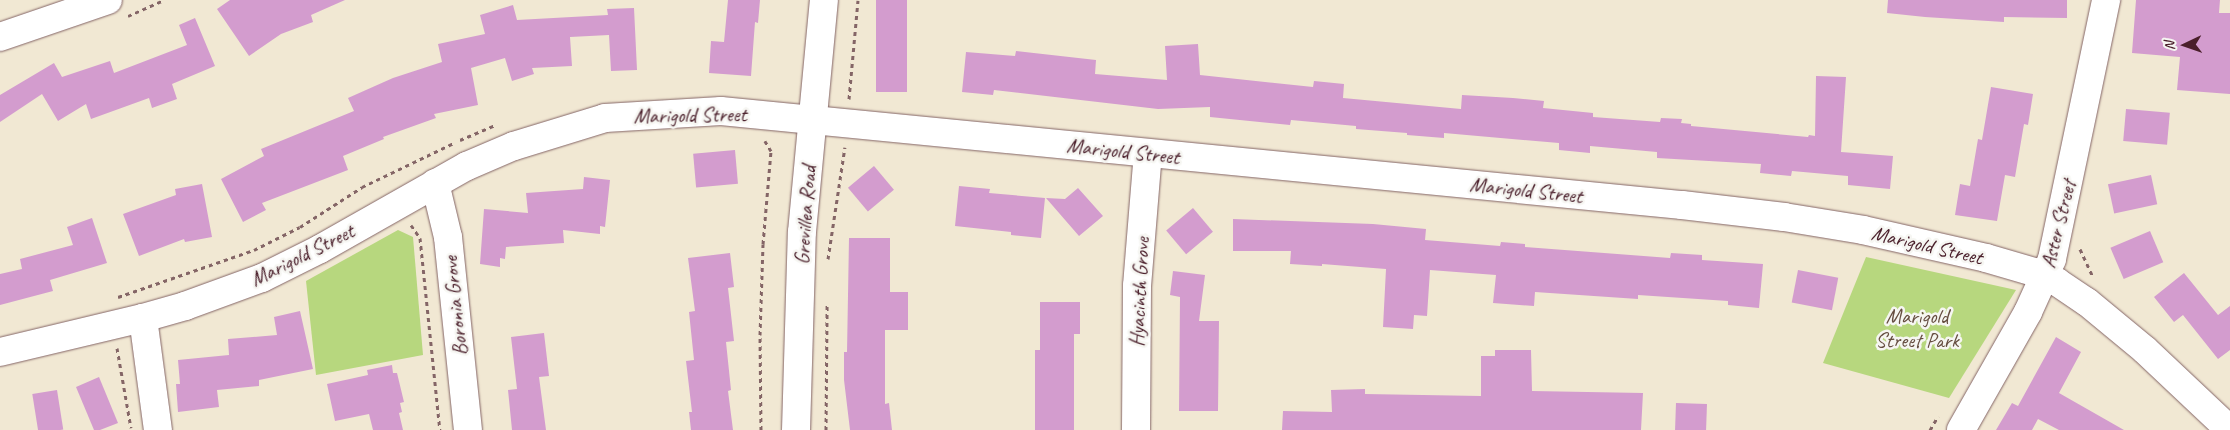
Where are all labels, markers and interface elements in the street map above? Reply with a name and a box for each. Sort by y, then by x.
north arrow [2160,20,2210,70]
text: N [2161,41,2178,51]
street label: Marigold Street [633,101,747,129]
street label: Marigold Street [1065,133,1181,169]
street label: Grevillea Road [789,165,821,265]
street label: Marigold Street [1468,172,1584,208]
street label: Aster Street [2035,177,2081,271]
street label: Marigold Street [246,218,358,292]
street label: Marigold Street [1869,220,1985,270]
street label: Hyacinth Grove [1124,237,1154,347]
street label: Boronia Grove [437,255,473,357]
park label: Marigold Street Park [1875,303,1959,353]

